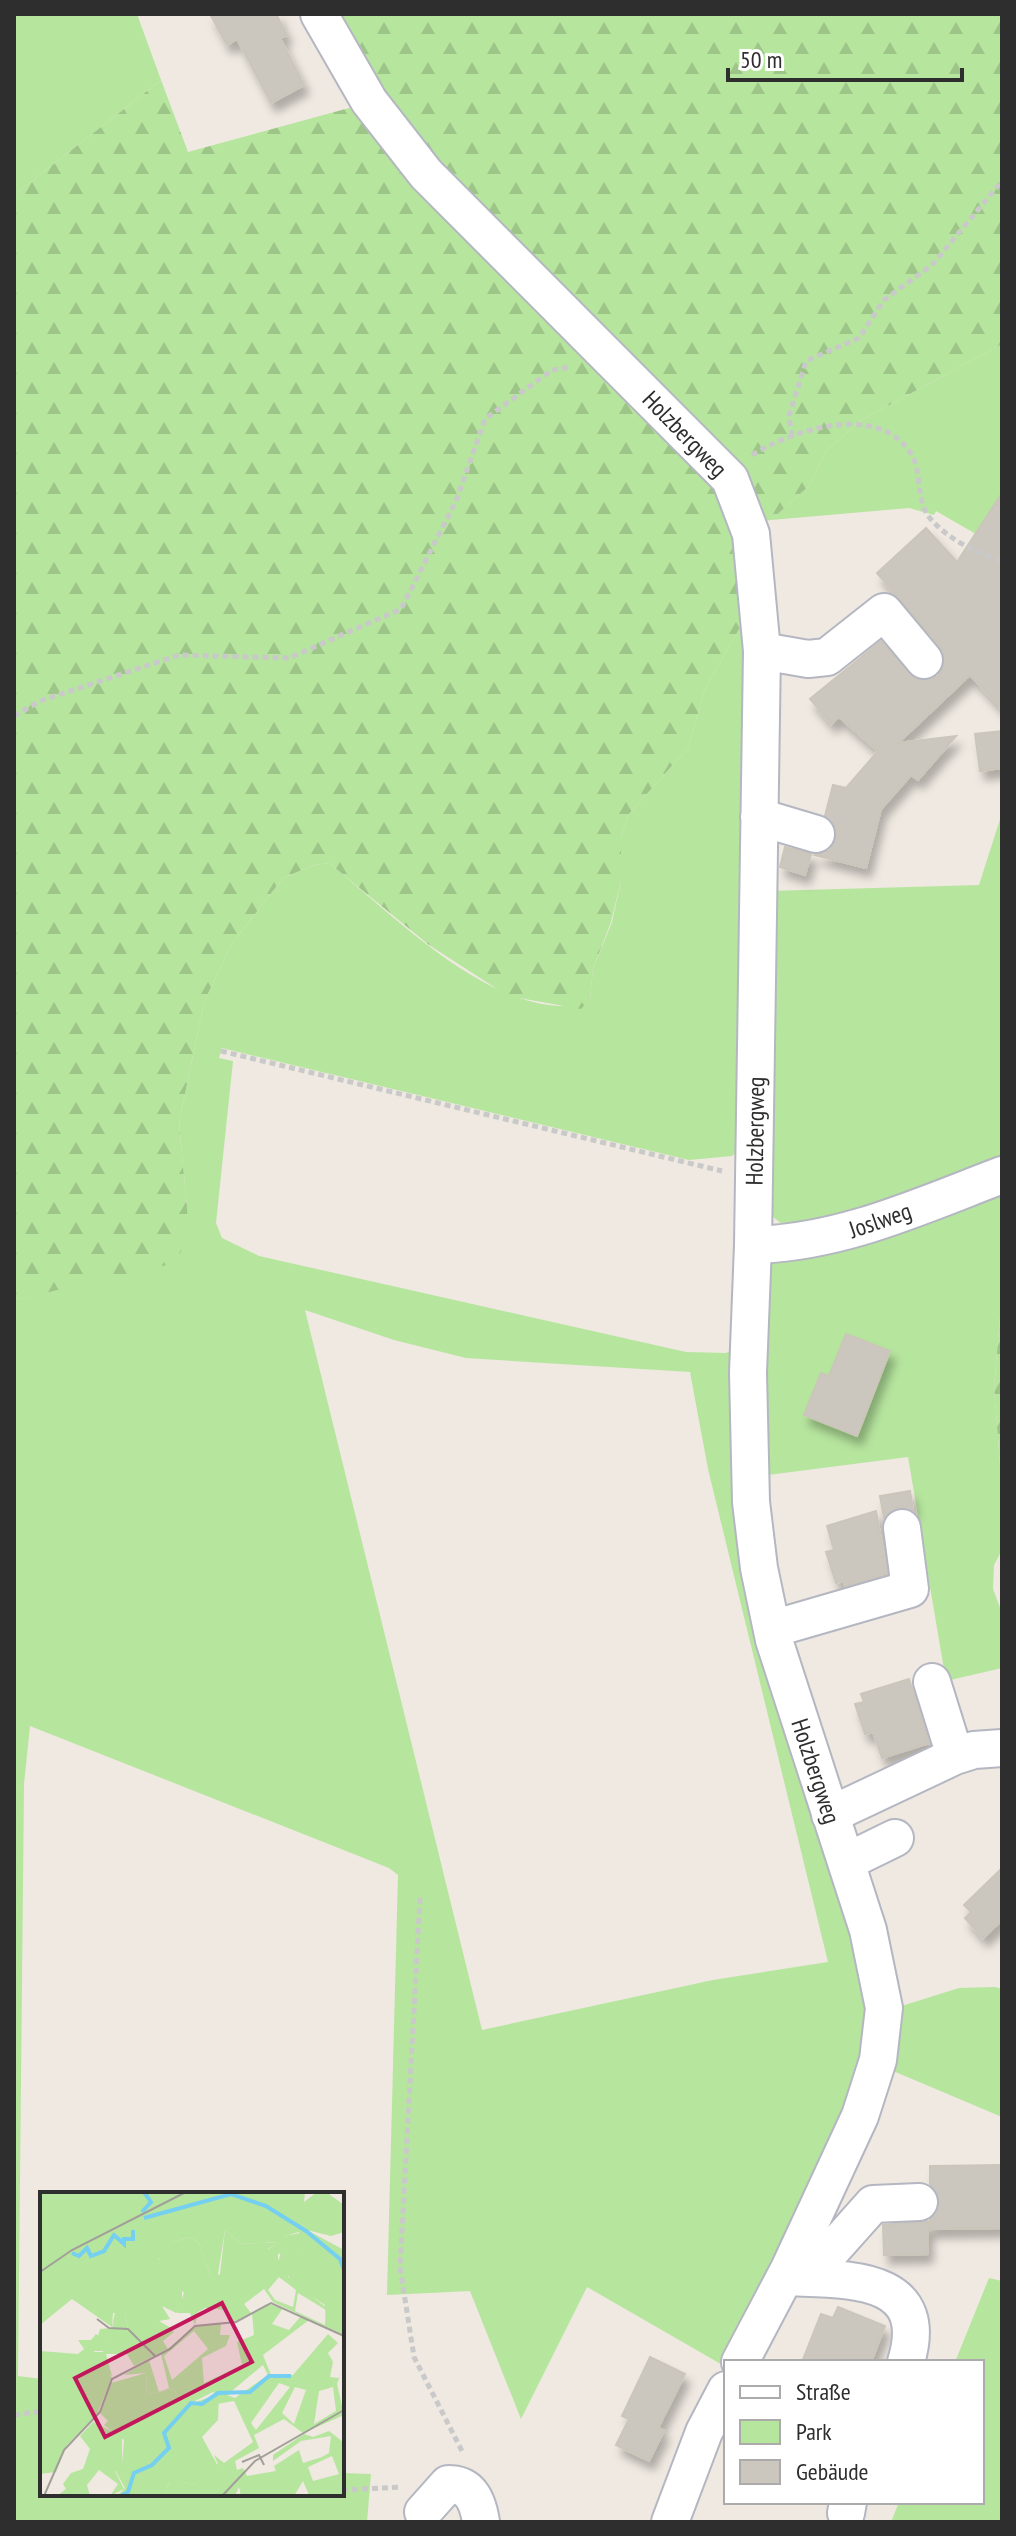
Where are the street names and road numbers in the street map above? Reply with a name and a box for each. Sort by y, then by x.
street label: Holzbergweg [636,384,734,484]
street label: Holzbergweg [739,1076,771,1186]
street label: Joslweg [844,1195,915,1245]
street label: Holzbergweg [784,1714,848,1828]

